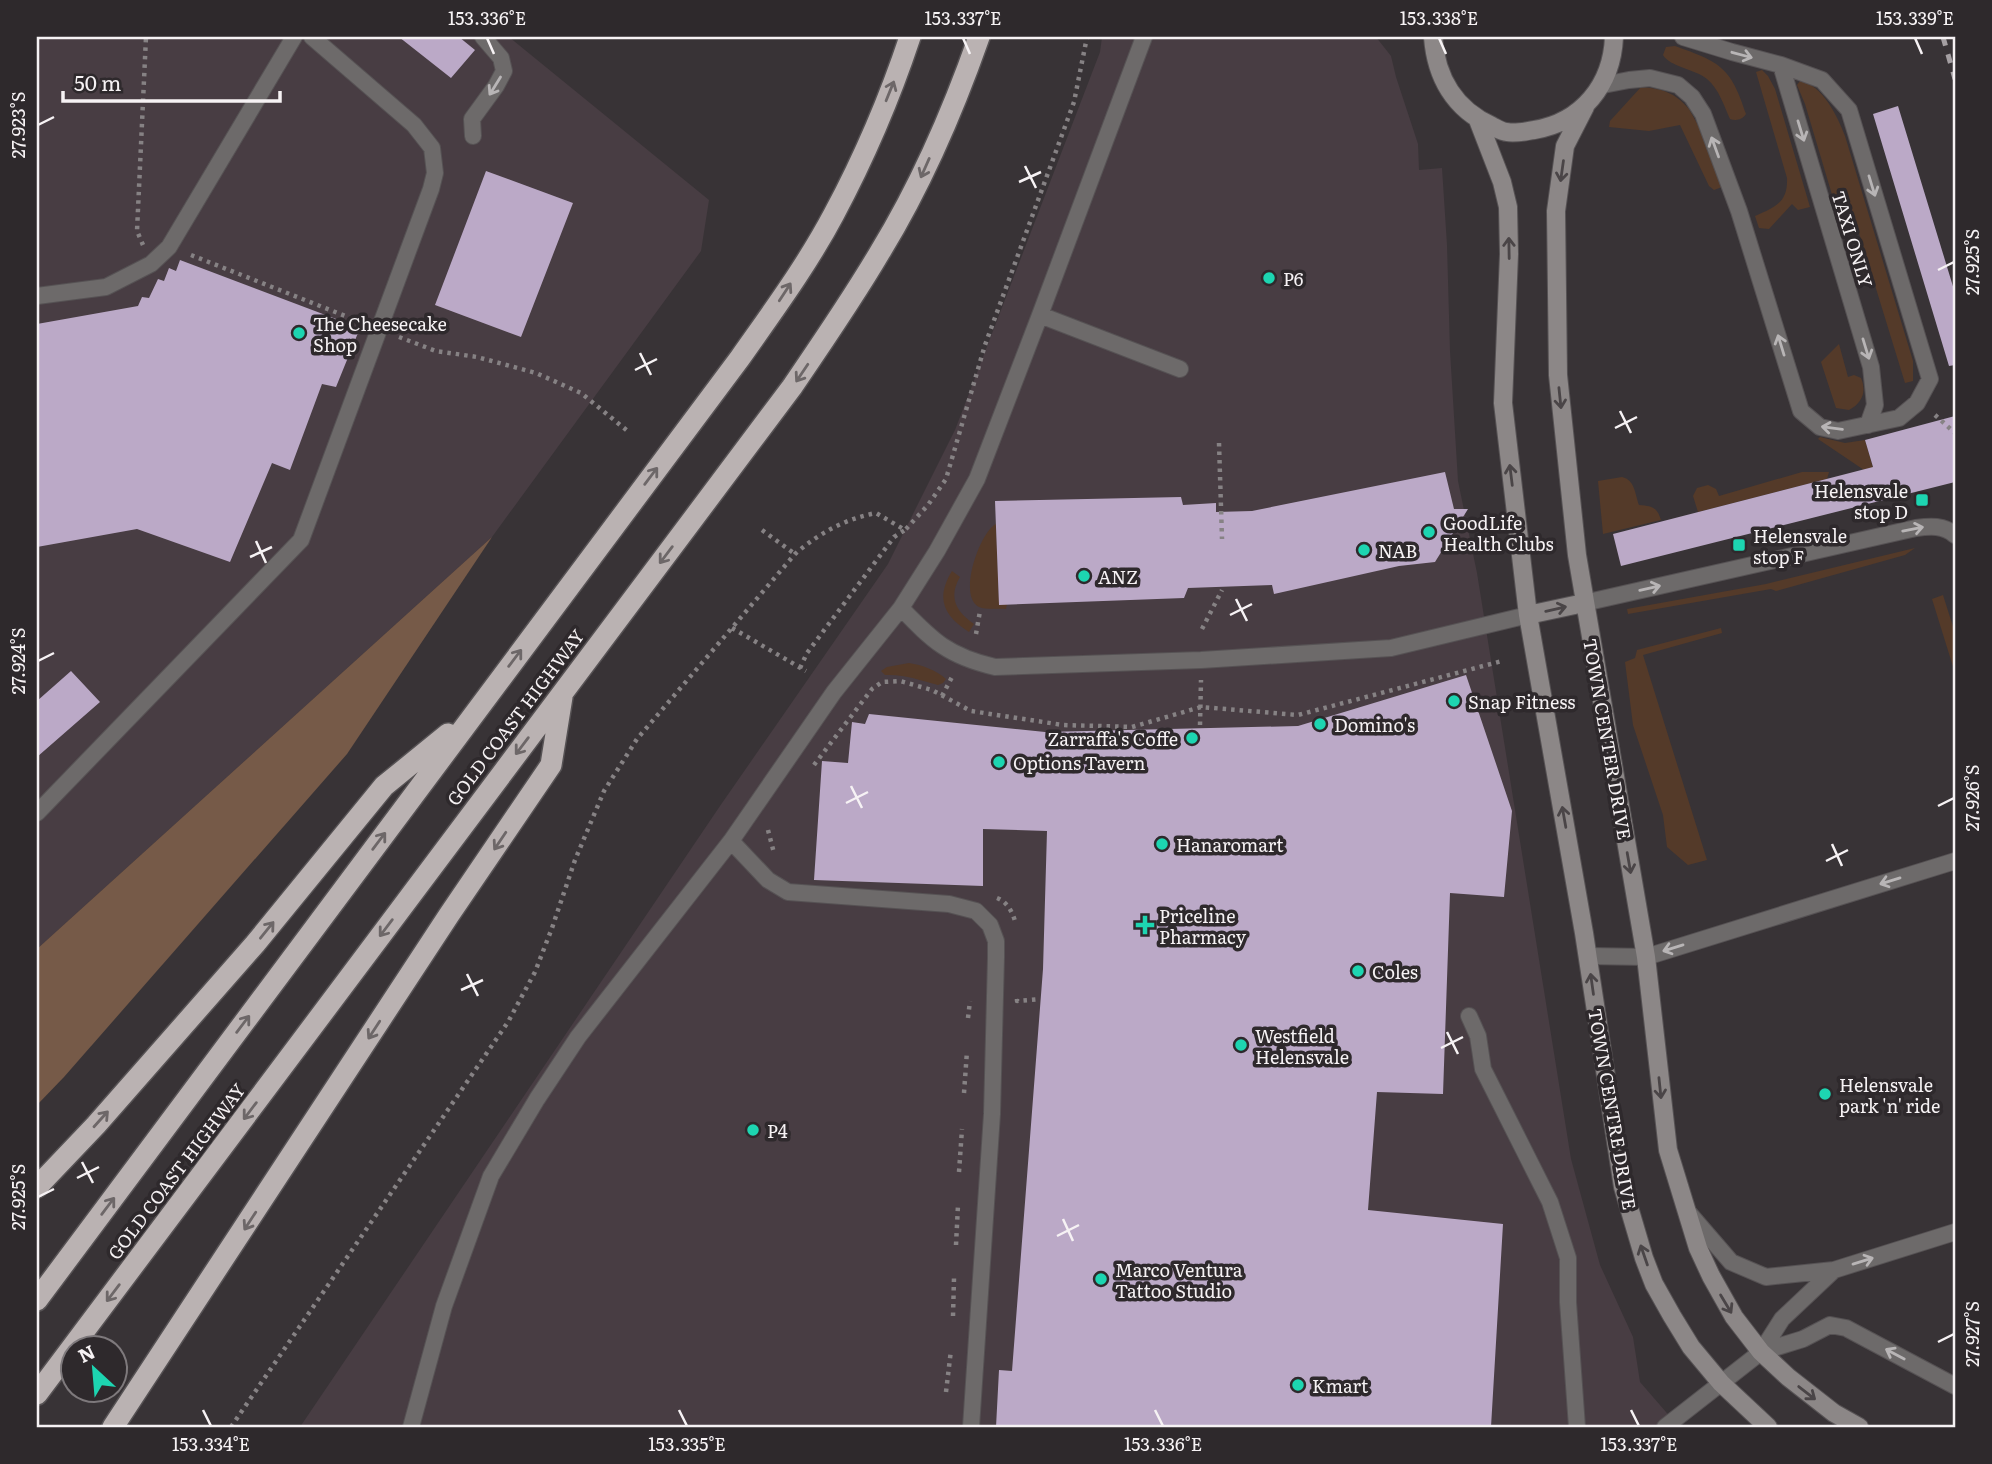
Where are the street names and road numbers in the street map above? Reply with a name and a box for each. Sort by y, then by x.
street label: TAXI ONLY [1826,187,1880,291]
street label: GOLD COAST HIGHWAY [440,623,590,811]
street label: TOWN CENTER DRIVE [1577,636,1639,842]
street label: TOWN CENTRE DRIVE [1582,1006,1644,1212]
street label: GOLD COAST HIGHWAY [101,1077,251,1265]

